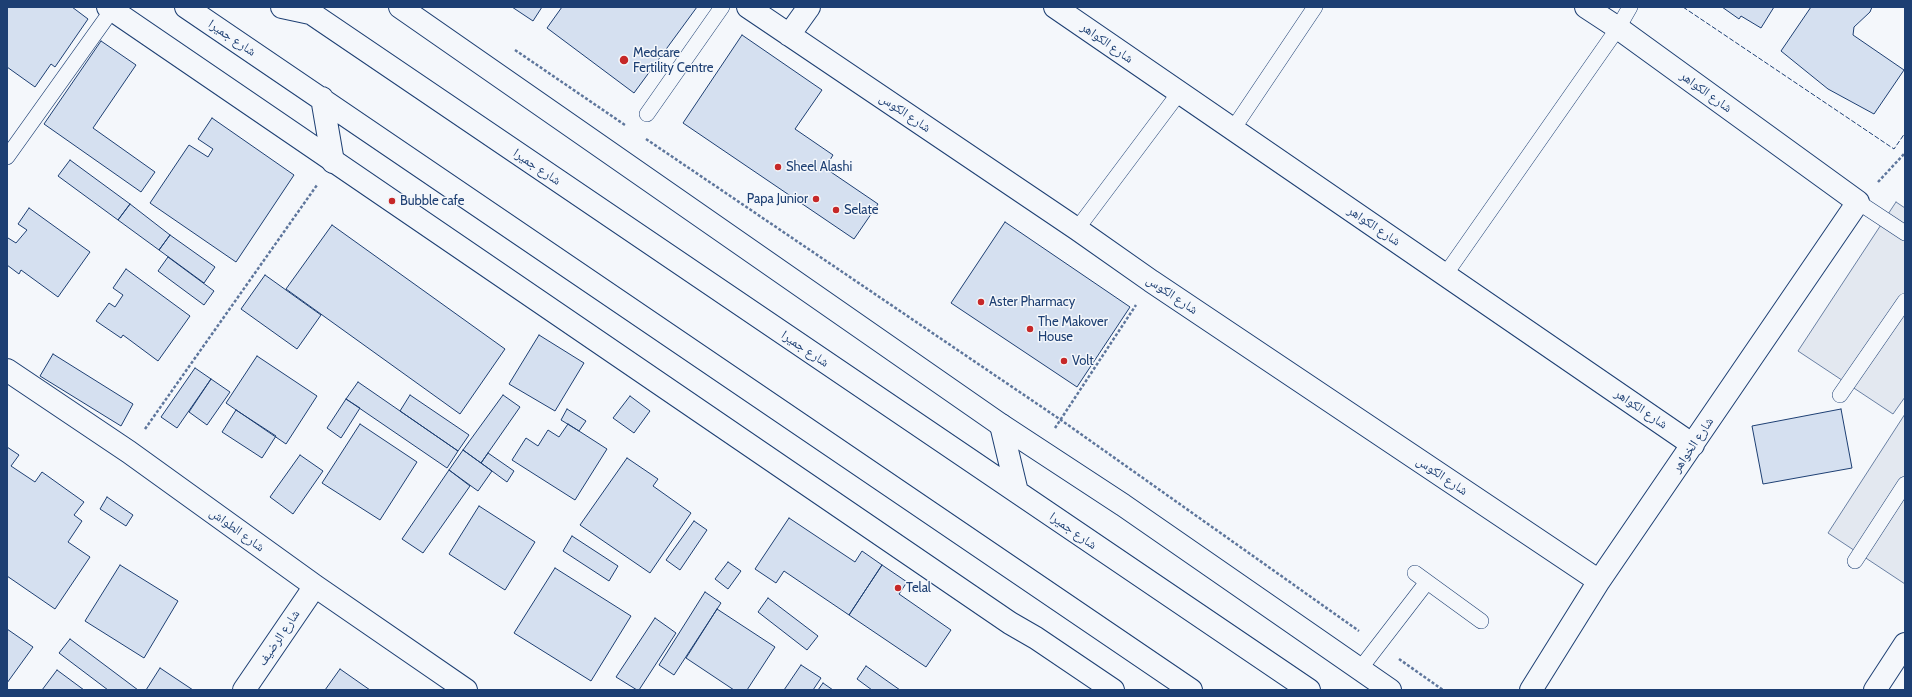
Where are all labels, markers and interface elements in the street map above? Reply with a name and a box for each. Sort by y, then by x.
street label: شارع جميرا [205,16,259,60]
street label: شارع الكواهر [1078,19,1136,67]
place label: Medcare Fertility Centre [633,45,713,76]
marker: Medcare Fertility Centre [618,54,630,66]
street label: شارع الكواهر [1677,68,1735,116]
street label: شارع الكوس [876,90,934,136]
street label: شارع جميرا [510,145,564,189]
place label: Sheel Alashi [786,159,852,175]
marker: Sheel Alashi [773,162,783,172]
place label: Papa Junior [747,191,808,207]
place label: Bubble cafe [400,193,464,209]
marker: Papa Junior [811,194,821,204]
marker: Bubble cafe [387,196,397,206]
place label: Selate [844,202,878,218]
street label: شارع الكواهر [1345,203,1403,249]
marker: Selate [831,205,841,215]
street label: شارع الكوس [1143,272,1201,318]
place label: Aster Pharmacy [989,294,1075,310]
marker: Aster Pharmacy [976,297,986,307]
place label: The Makover House [1038,314,1108,345]
marker: The Makover House [1025,324,1035,334]
street label: شارع جميرا [778,327,832,371]
place label: Volt [1072,353,1094,369]
marker: Volt [1059,356,1069,366]
street label: شارع الكواهر [1612,386,1670,432]
street label: شارع الخواهر [1669,414,1717,476]
street label: شارع الكوس [1413,453,1471,499]
street label: شارع الطواش [207,505,267,555]
street label: شارع جميرا [1046,509,1100,553]
place label: Telal [906,580,931,596]
marker: Telal [893,583,903,593]
street label: شارع الرضيف [255,607,303,669]

